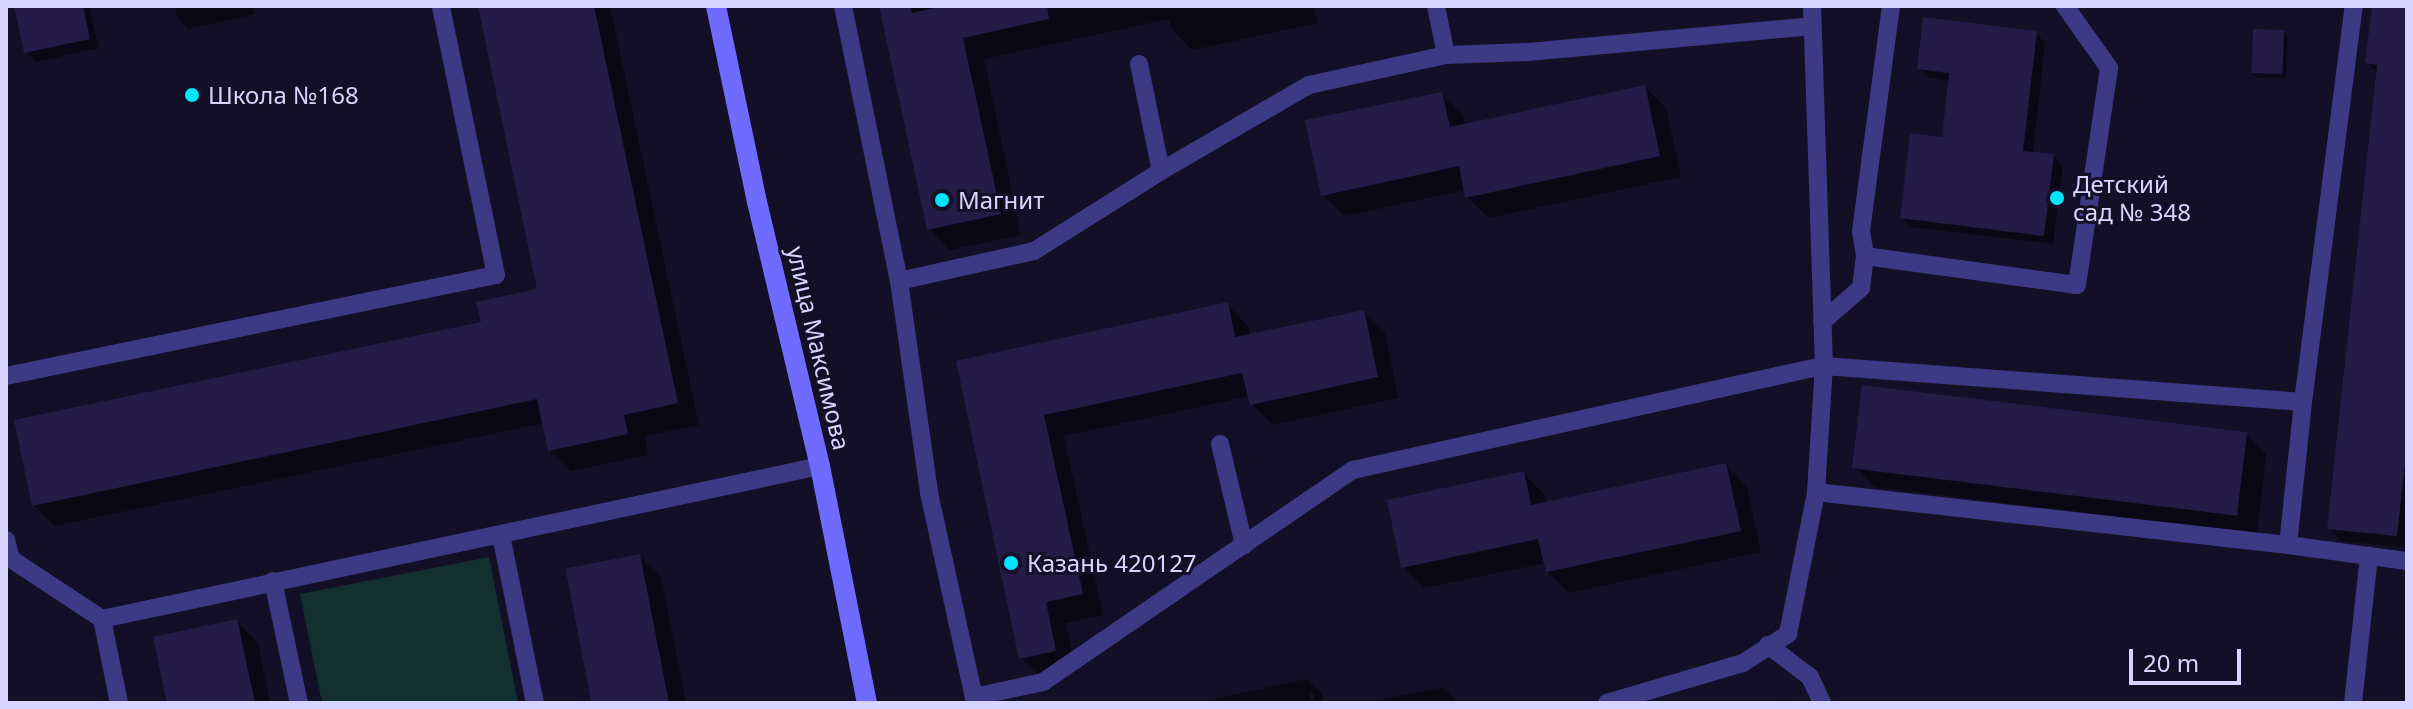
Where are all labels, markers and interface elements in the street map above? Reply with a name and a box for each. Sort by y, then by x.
place label: Школа №168 [208,81,359,109]
marker: Школа №168 [183,86,201,104]
place label: Детский сад № 348 [2073,170,2191,226]
place label: Магнит [958,186,1044,214]
marker: Детский сад № 348 [2048,189,2066,207]
marker: Магнит [933,191,951,209]
street label: улица Максимова [782,243,856,453]
place label: Казань 420127 [1027,549,1197,577]
marker: Казань 420127 [1002,554,1020,572]
scale bar [2133,633,2245,683]
text: 20 m [2143,646,2199,679]

